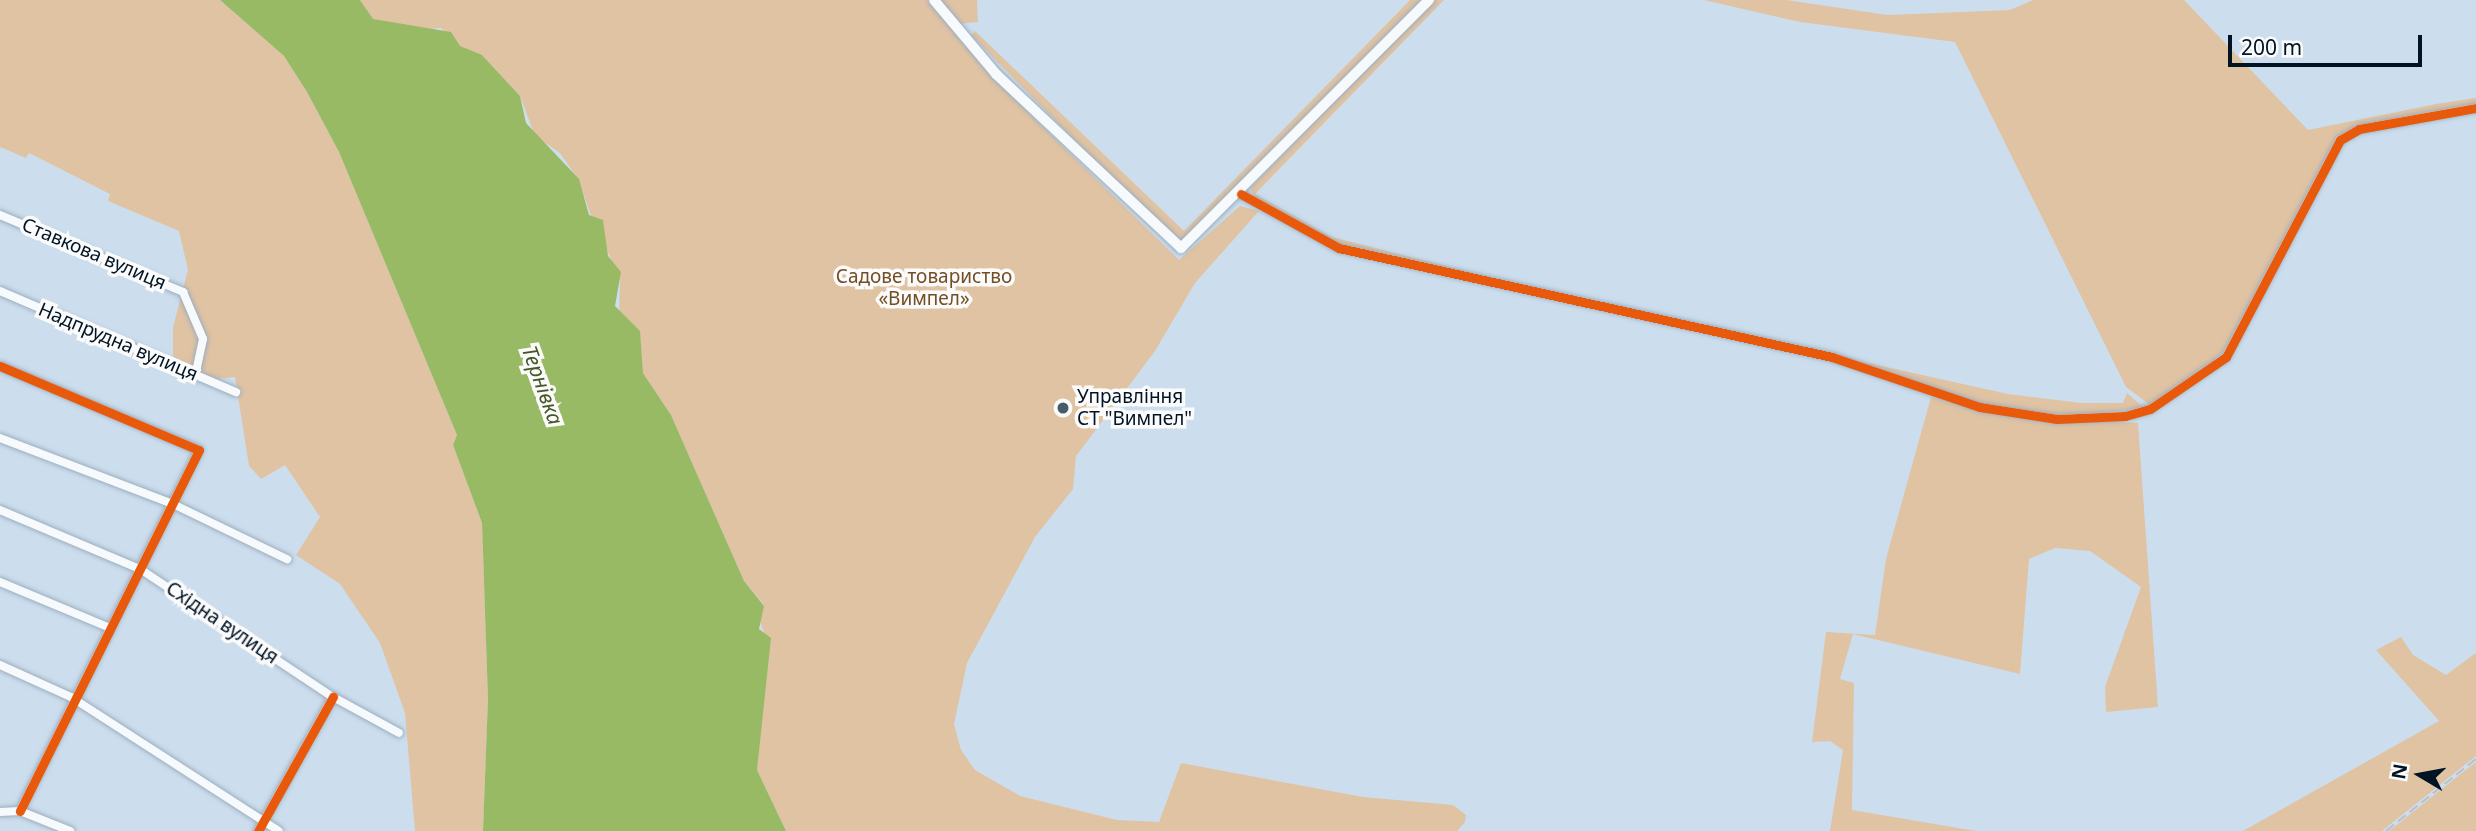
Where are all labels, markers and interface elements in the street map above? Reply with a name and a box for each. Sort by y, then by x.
scale bar [2231,21,2425,65]
text: 200 m [2241,33,2302,61]
street label: Ставкова вулиця [19,213,169,295]
park label: Садове товариство «Вимпел» [836,266,1012,310]
street label: Надпрудна вулиця [35,298,201,386]
water label: Тернівка [517,342,569,428]
place label: Управління СТ "Вимпел" [1077,386,1192,430]
marker: Управління СТ "Вимпел" [1055,400,1071,416]
street label: Східна вулиця [162,577,282,669]
north arrow [2385,740,2455,810]
text: N [2385,761,2413,781]

